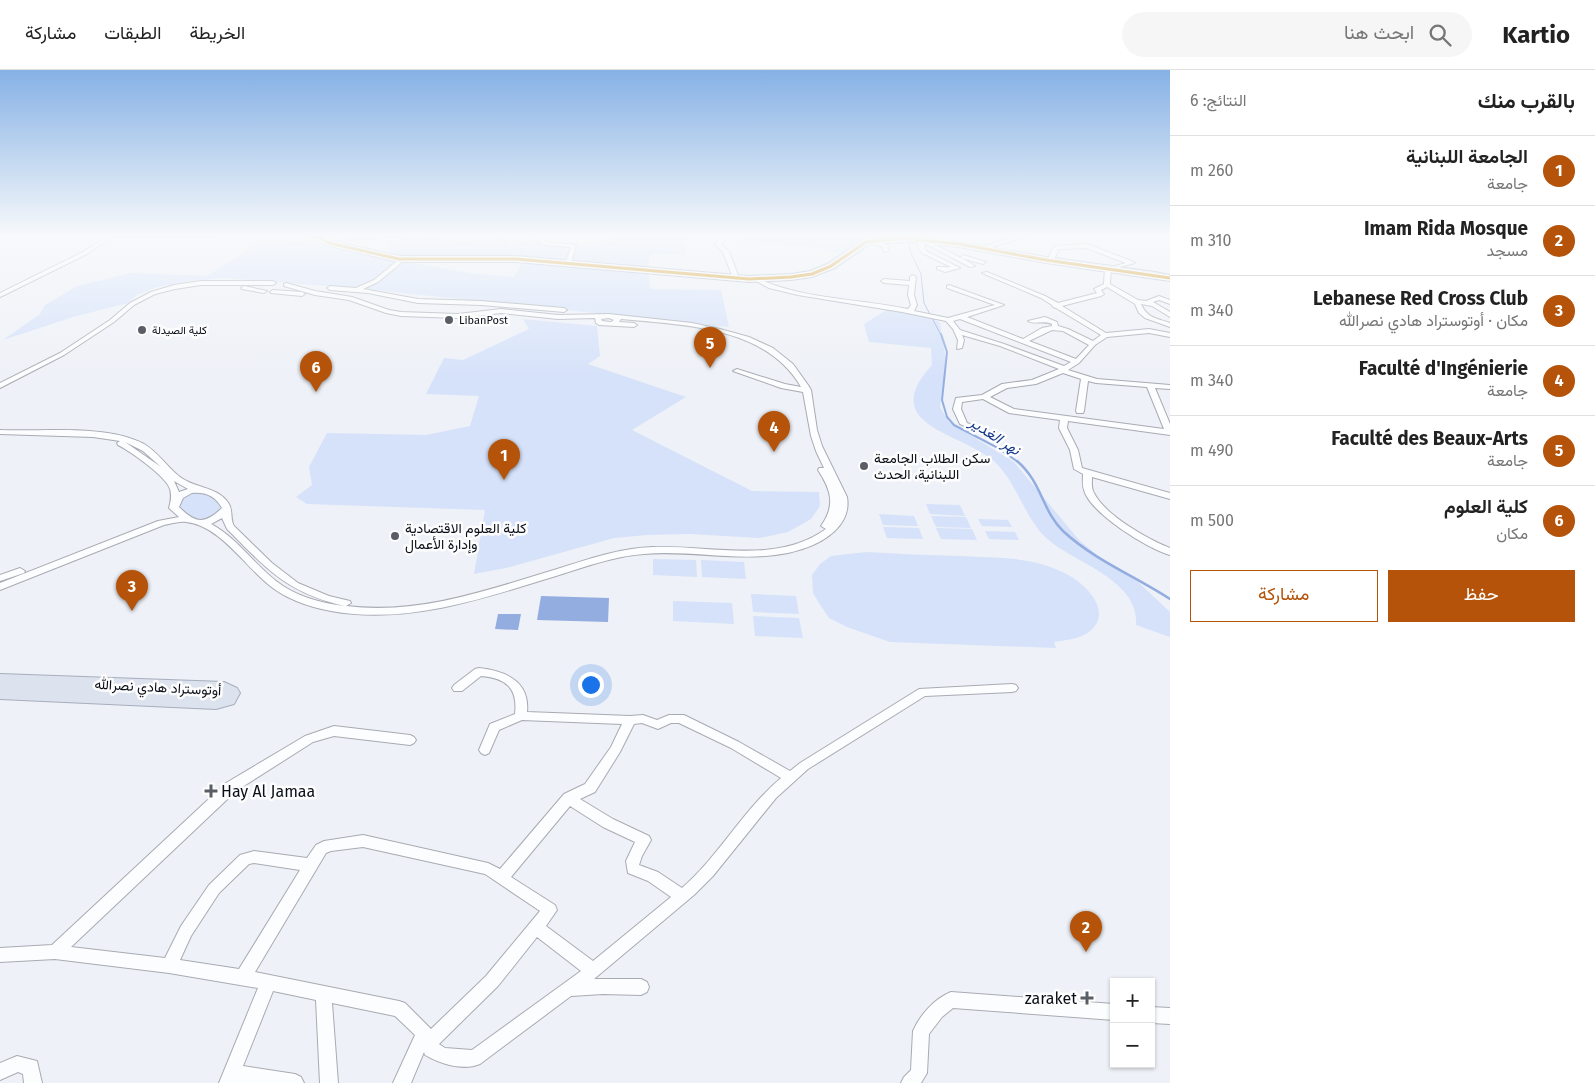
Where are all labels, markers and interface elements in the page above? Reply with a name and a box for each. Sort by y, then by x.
search box [1122,12,1472,57]
text: ابحث هنا [1344,21,1414,44]
icon: search [1426,21,1454,49]
text: Kartio [1502,21,1570,49]
text: مشاركة [25,22,76,44]
text: الطبقات [104,22,161,44]
text: الخريطة [189,22,245,44]
text: بالقرب منك [1478,88,1575,114]
text: النتائج: 6 [1190,91,1247,110]
text: الجامعة اللبنانية [1406,145,1528,168]
text: 260 m [1190,161,1233,180]
text: 1 [1555,161,1563,180]
text: جامعة [1487,174,1528,193]
text: Imam Rida Mosque [1364,217,1528,240]
text: 310 m [1190,231,1231,250]
text: 2 [1555,231,1563,250]
text: مسجد [1487,241,1528,260]
text: Lebanese Red Cross Club [1313,287,1528,310]
text: 340 m [1190,301,1233,320]
text: 3 [1555,301,1563,320]
text: مكان · أوتوستراد هادي نصرالله [1339,311,1528,330]
marker: LibanPost [443,314,455,326]
place label: LibanPost [459,314,508,327]
marker: كلية الصيدلة [136,324,148,336]
place label: كلية الصيدلة [152,324,207,337]
pin: 5 [694,327,726,368]
pin: 6 [300,351,332,392]
text: Faculté d'Ingénierie [1359,357,1528,380]
text: 340 m [1190,371,1233,390]
text: 4 [1554,371,1564,390]
text: جامعة [1487,381,1528,400]
pin: 4 [758,411,790,452]
water label: نهر الغدير [965,412,1024,459]
text: Faculté des Beaux-Arts [1331,427,1528,450]
pin: 1 [488,439,520,480]
text: 490 m [1190,441,1234,460]
text: 5 [1555,441,1563,460]
place label: سكن الطلاب الجامعة اللبنانية، الحدث [874,450,990,483]
text: جامعة [1487,451,1528,470]
marker: سكن الطلاب الجامعة اللبنانية، الحدث [858,460,870,472]
text: كلية العلوم [1444,495,1528,518]
text: 500 m [1190,511,1234,530]
text: 6 [1554,511,1564,530]
place label: كلية العلوم الاقتصادية وإدارة الأعمال [405,520,526,554]
text: مكان [1496,524,1528,543]
marker: كلية العلوم الاقتصادية وإدارة الأعمال [389,530,401,542]
pin: 3 [116,570,148,611]
button: مشاركة [1190,570,1378,622]
button: حفظ [1388,570,1575,622]
your location [578,672,604,698]
street label: أوتوستراد هادي نصرالله [94,676,222,702]
place label: Hay Al Jamaa [221,782,315,801]
marker: Hay Al Jamaa [205,785,217,797]
pin: 2 [1070,911,1102,952]
map controls [1110,978,1155,1068]
button: + [1110,978,1155,1023]
place label: zaraket [1025,989,1077,1008]
marker: zaraket [1081,992,1093,1004]
button: − [1110,1023,1155,1068]

